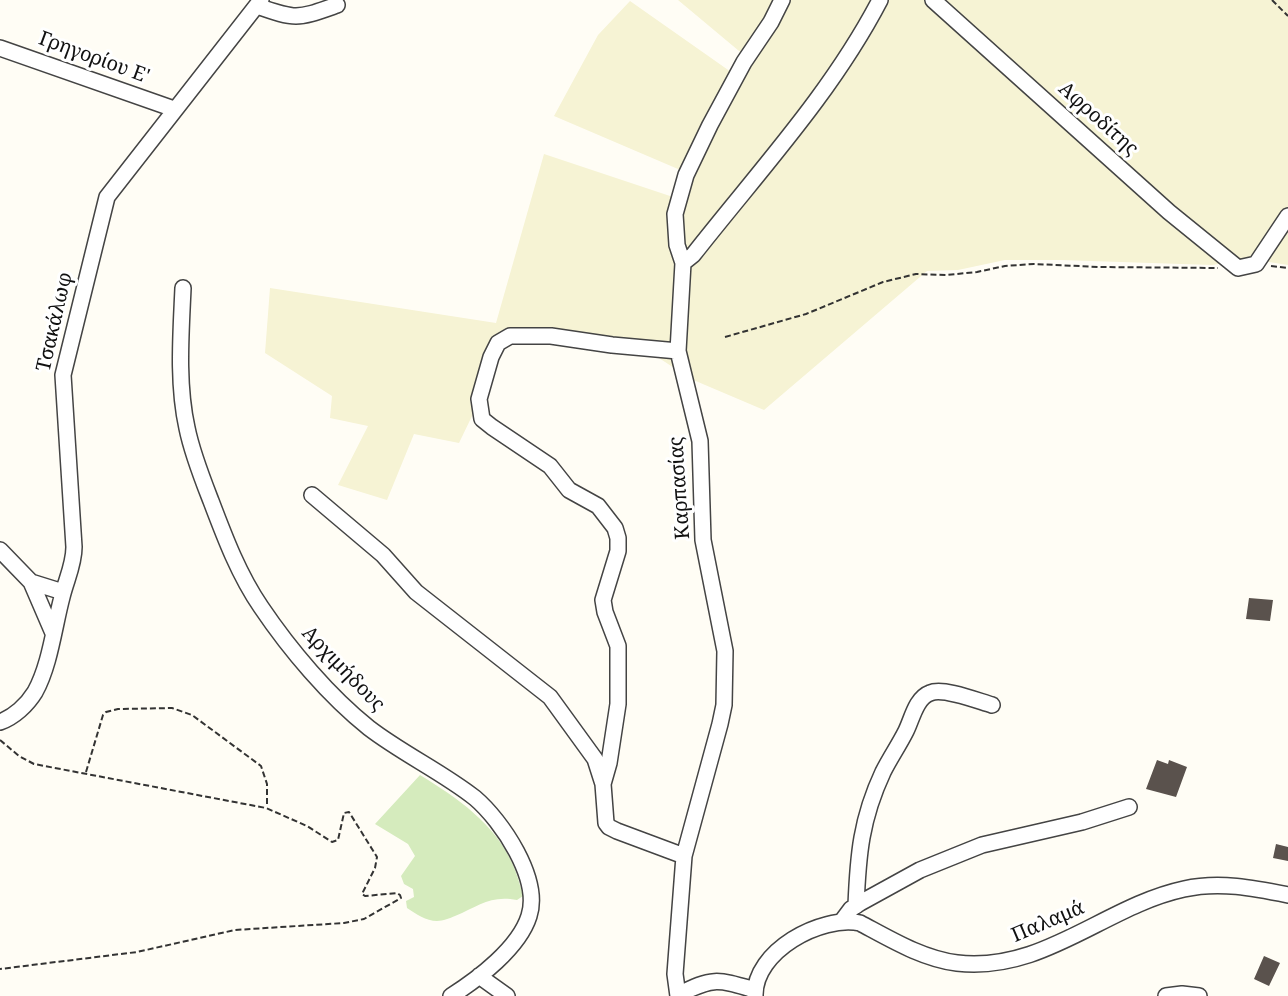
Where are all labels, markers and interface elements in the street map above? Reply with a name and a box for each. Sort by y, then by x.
street label: Γρηγορίου Ε' [35,27,153,89]
street label: Αφροδίτης [1053,77,1143,161]
street label: Τσακάλωφ [32,270,78,374]
street label: Καρπασίας [664,436,696,540]
street label: Αρχιμήδους [296,621,390,717]
street label: Παλαμά [1008,896,1088,948]

